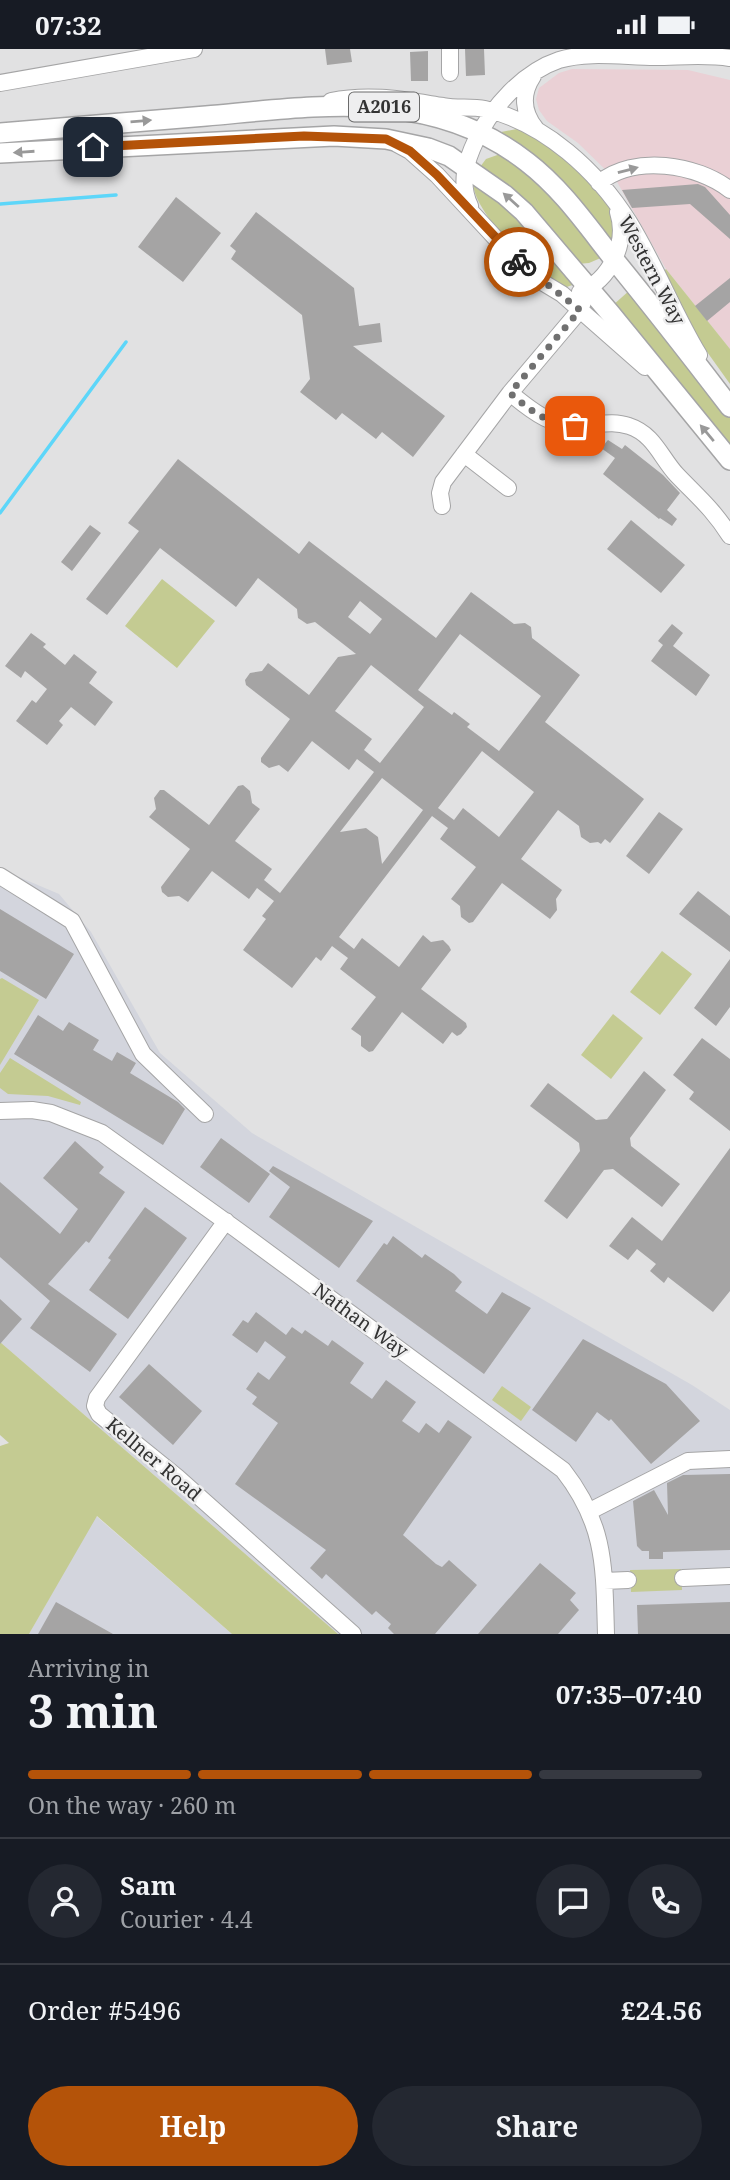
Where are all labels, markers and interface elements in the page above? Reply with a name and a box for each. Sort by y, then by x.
text: 07:32 [35,7,102,43]
road number: A2016 [349,93,419,121]
one-way arrow [130,115,152,126]
pin [63,117,123,177]
icon: home [74,128,112,166]
one-way arrow [13,146,35,157]
one-way arrow [618,165,639,175]
one-way arrow [503,193,520,209]
street label: Western Way [612,211,692,329]
courier [484,227,554,297]
icon: bike [500,243,538,281]
pin [545,396,605,456]
icon: bag [556,407,594,445]
one-way arrow [700,424,715,441]
street label: Nathan Way [308,1277,414,1363]
street label: Kellner Road [101,1411,207,1507]
text: Arriving in [28,1652,149,1684]
text: 07:35–07:40 [556,1676,702,1712]
text: 3 min [28,1679,158,1741]
text: On the way · 260 m [28,1789,236,1821]
button: person [28,1864,102,1938]
button: chat [536,1864,610,1938]
button: phone [628,1864,702,1938]
text: Sam [120,1867,176,1903]
text: Courier · 4.4 [120,1903,253,1935]
text: Order #5496 [28,1992,181,2028]
text: £24.56 [621,1992,702,2028]
button: Help [28,2086,358,2166]
button: Share [372,2086,702,2166]

